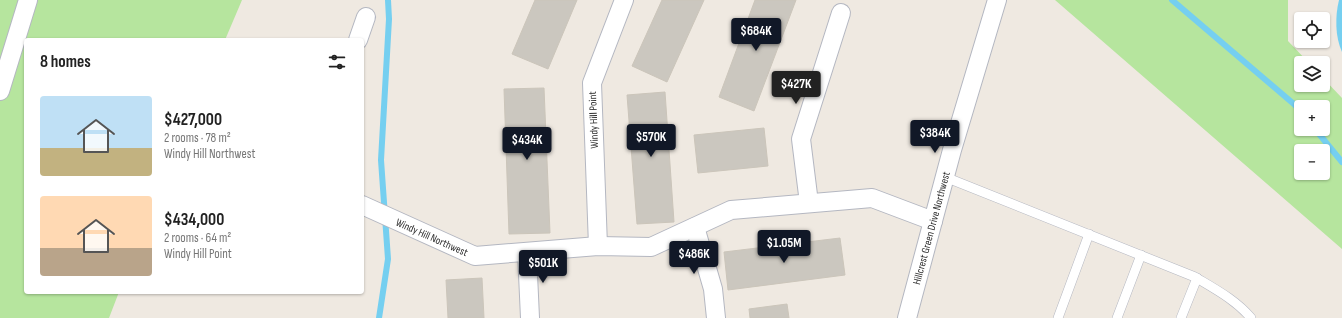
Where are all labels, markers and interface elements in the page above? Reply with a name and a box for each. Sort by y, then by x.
map controls [1294,12,1330,180]
button: locate [1294,12,1330,48]
pin: $684K [728,18,784,52]
text: $684K [740,23,772,39]
icon: filters [326,51,348,73]
text: 8 homes [40,52,91,72]
button: layers [1294,56,1330,92]
pin: $427K [768,71,824,105]
text: $427K [781,76,811,92]
street label: Windy Hill Point [586,90,601,149]
button: + [1294,100,1330,136]
text: $427,000 [164,110,222,130]
icon: home [72,112,120,160]
pin: $384K [907,120,963,154]
pin: $570K [623,124,679,158]
text: $384K [919,125,951,141]
pin: $434K [499,127,555,161]
text: $570K [636,129,666,145]
text: 2 rooms · 78 m² [164,130,231,146]
text: $434K [511,132,543,148]
button: − [1294,144,1330,180]
text: Windy Hill Northwest [164,146,255,162]
street label: Hillcrest Green Drive Northwest [910,169,953,286]
text: $434,000 [164,210,224,230]
icon: home [72,212,120,260]
street label: Windy Hill Northwest [394,216,470,259]
text: 2 rooms · 64 m² [164,230,231,246]
pin: $1.05M [751,230,817,264]
text: $1.05M [767,235,801,251]
pin: $486K [666,241,722,275]
text: Windy Hill Point [164,246,232,262]
text: $486K [678,246,710,262]
pin: $501K [515,250,571,284]
text: $501K [528,255,558,271]

